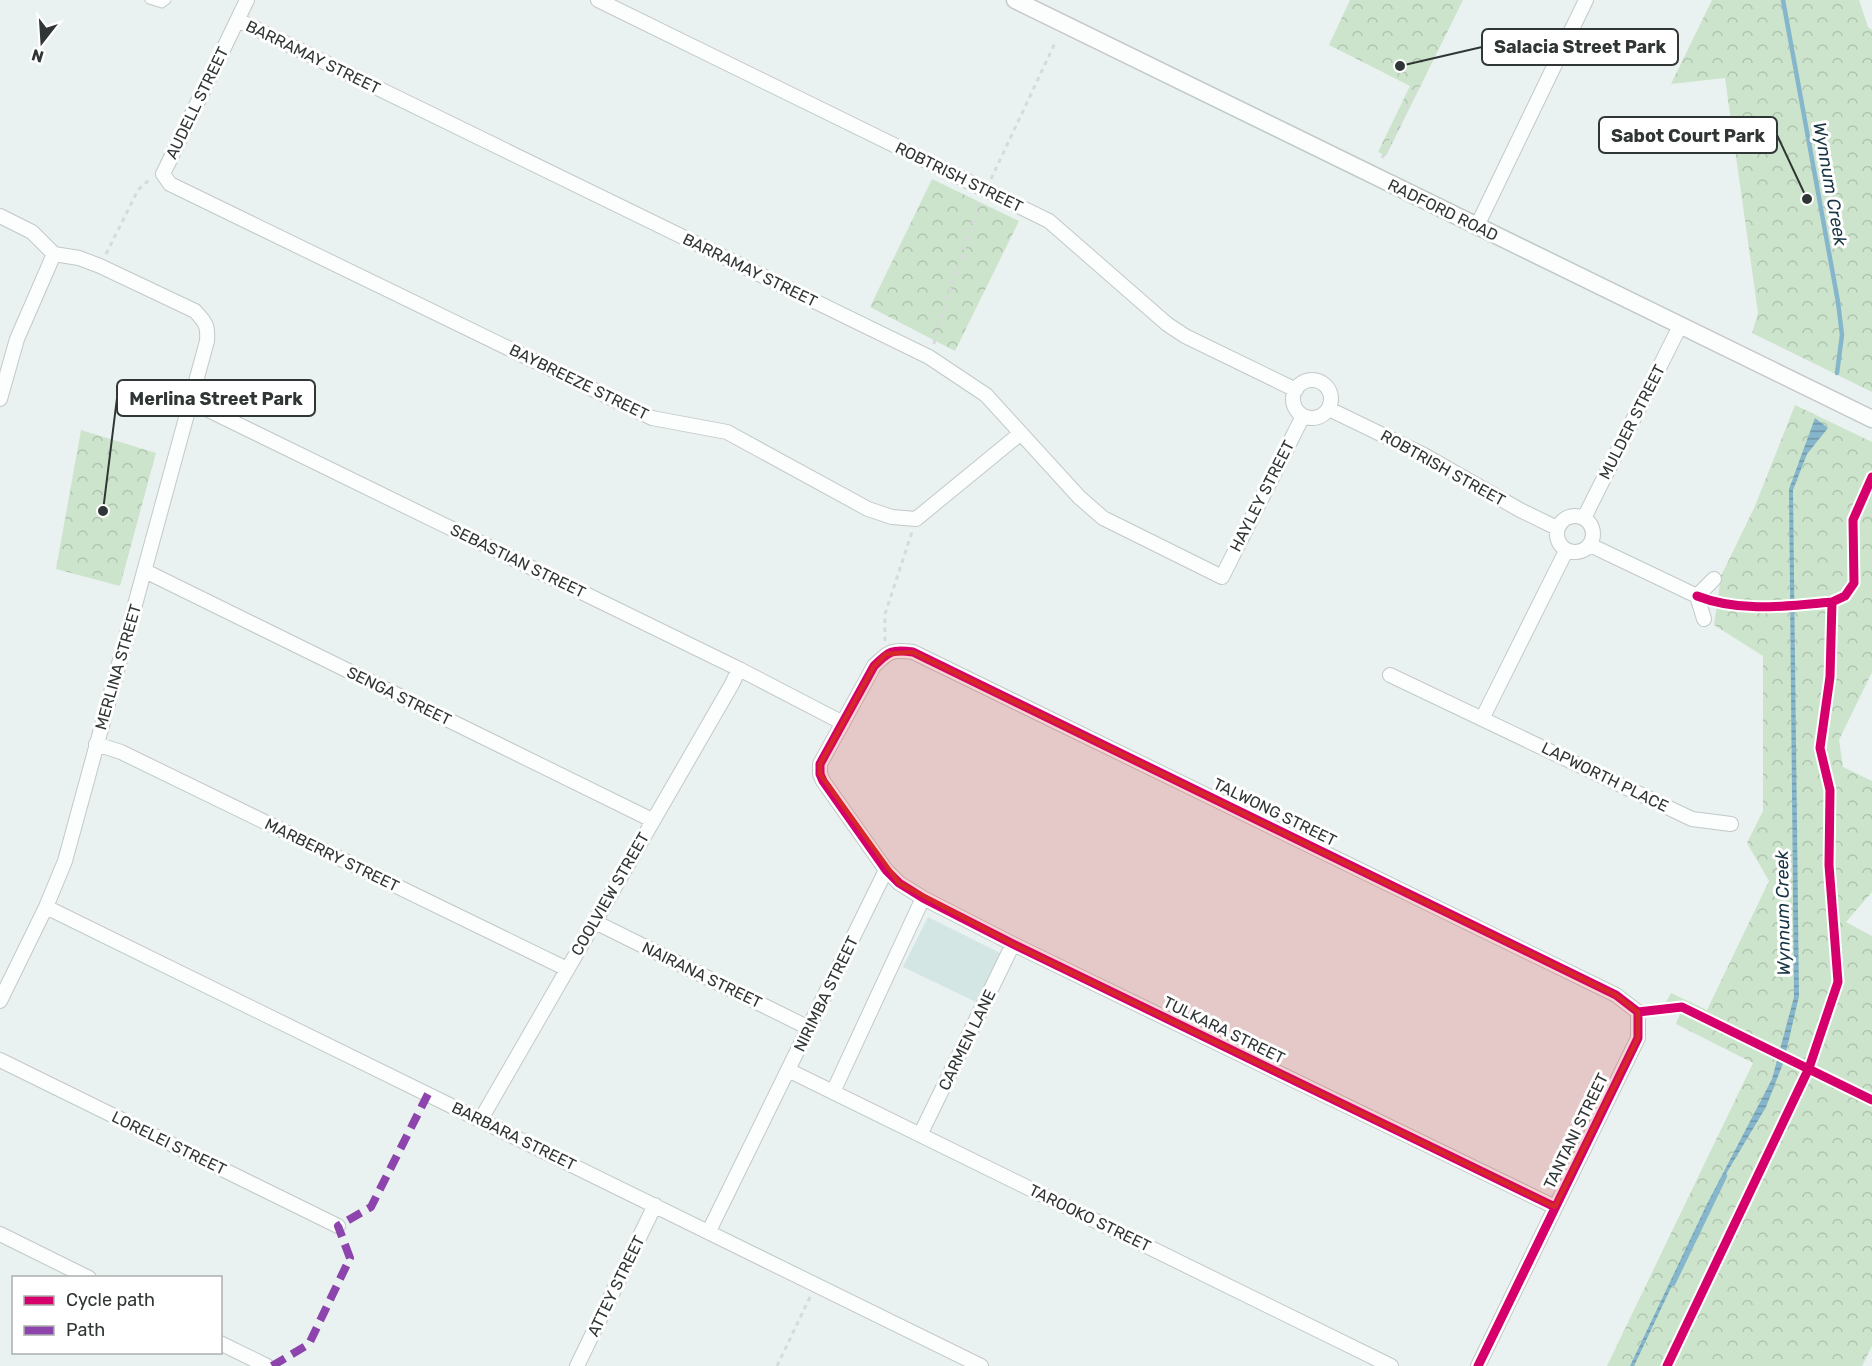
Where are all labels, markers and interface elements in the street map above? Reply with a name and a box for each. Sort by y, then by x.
north arrow [12,12,72,72]
street label: BARRAMAY STREET [243,16,383,98]
callout: Salacia Street Park [1482,29,1678,65]
text: Salacia Street Park [1494,36,1666,58]
street label: AUDELL STREET [162,44,232,162]
text: N [29,45,46,67]
callout: Sabot Court Park [1599,117,1777,153]
water label: Wynnum Creek [1808,120,1852,248]
text: Sabot Court Park [1611,125,1765,147]
street label: ROBTRISH STREET [892,138,1026,216]
street label: RADFORD ROAD [1385,175,1501,245]
street label: BARRAMAY STREET [680,229,820,311]
street label: BAYBREEZE STREET [506,340,652,424]
street label: MULDER STREET [1595,361,1669,483]
callout: Merlina Street Park [117,380,315,416]
text: Merlina Street Park [129,388,303,410]
street label: ROBTRISH STREET [1377,426,1509,510]
street label: HAYLEY STREET [1226,437,1298,555]
street label: SEBASTIAN STREET [447,520,589,602]
street label: MERLINA STREET [91,602,145,732]
street label: SENGA STREET [344,662,454,730]
street label: LAPWORTH PLACE [1539,738,1671,816]
street label: TALWONG STREET [1210,774,1340,850]
street label: MARBERRY STREET [262,814,402,896]
street label: COOLVIEW STREET [567,829,653,959]
water label: Wynnum Creek [1771,849,1795,976]
street label: NIRIMBA STREET [790,933,862,1055]
street label: NAIRANA STREET [639,938,765,1012]
street label: CARMEN LANE [934,987,1000,1093]
street label: TULKARA STREET [1160,992,1288,1068]
street label: TANTANI STREET [1540,1070,1612,1192]
street label: BARBARA STREET [449,1098,579,1174]
street label: LORELEI STREET [109,1107,229,1179]
street label: TAROOKO STREET [1026,1180,1154,1256]
street label: ATTEY STREET [583,1232,649,1340]
legend [12,1276,222,1354]
text: Cycle path [66,1289,155,1311]
text: Path [66,1319,105,1341]

